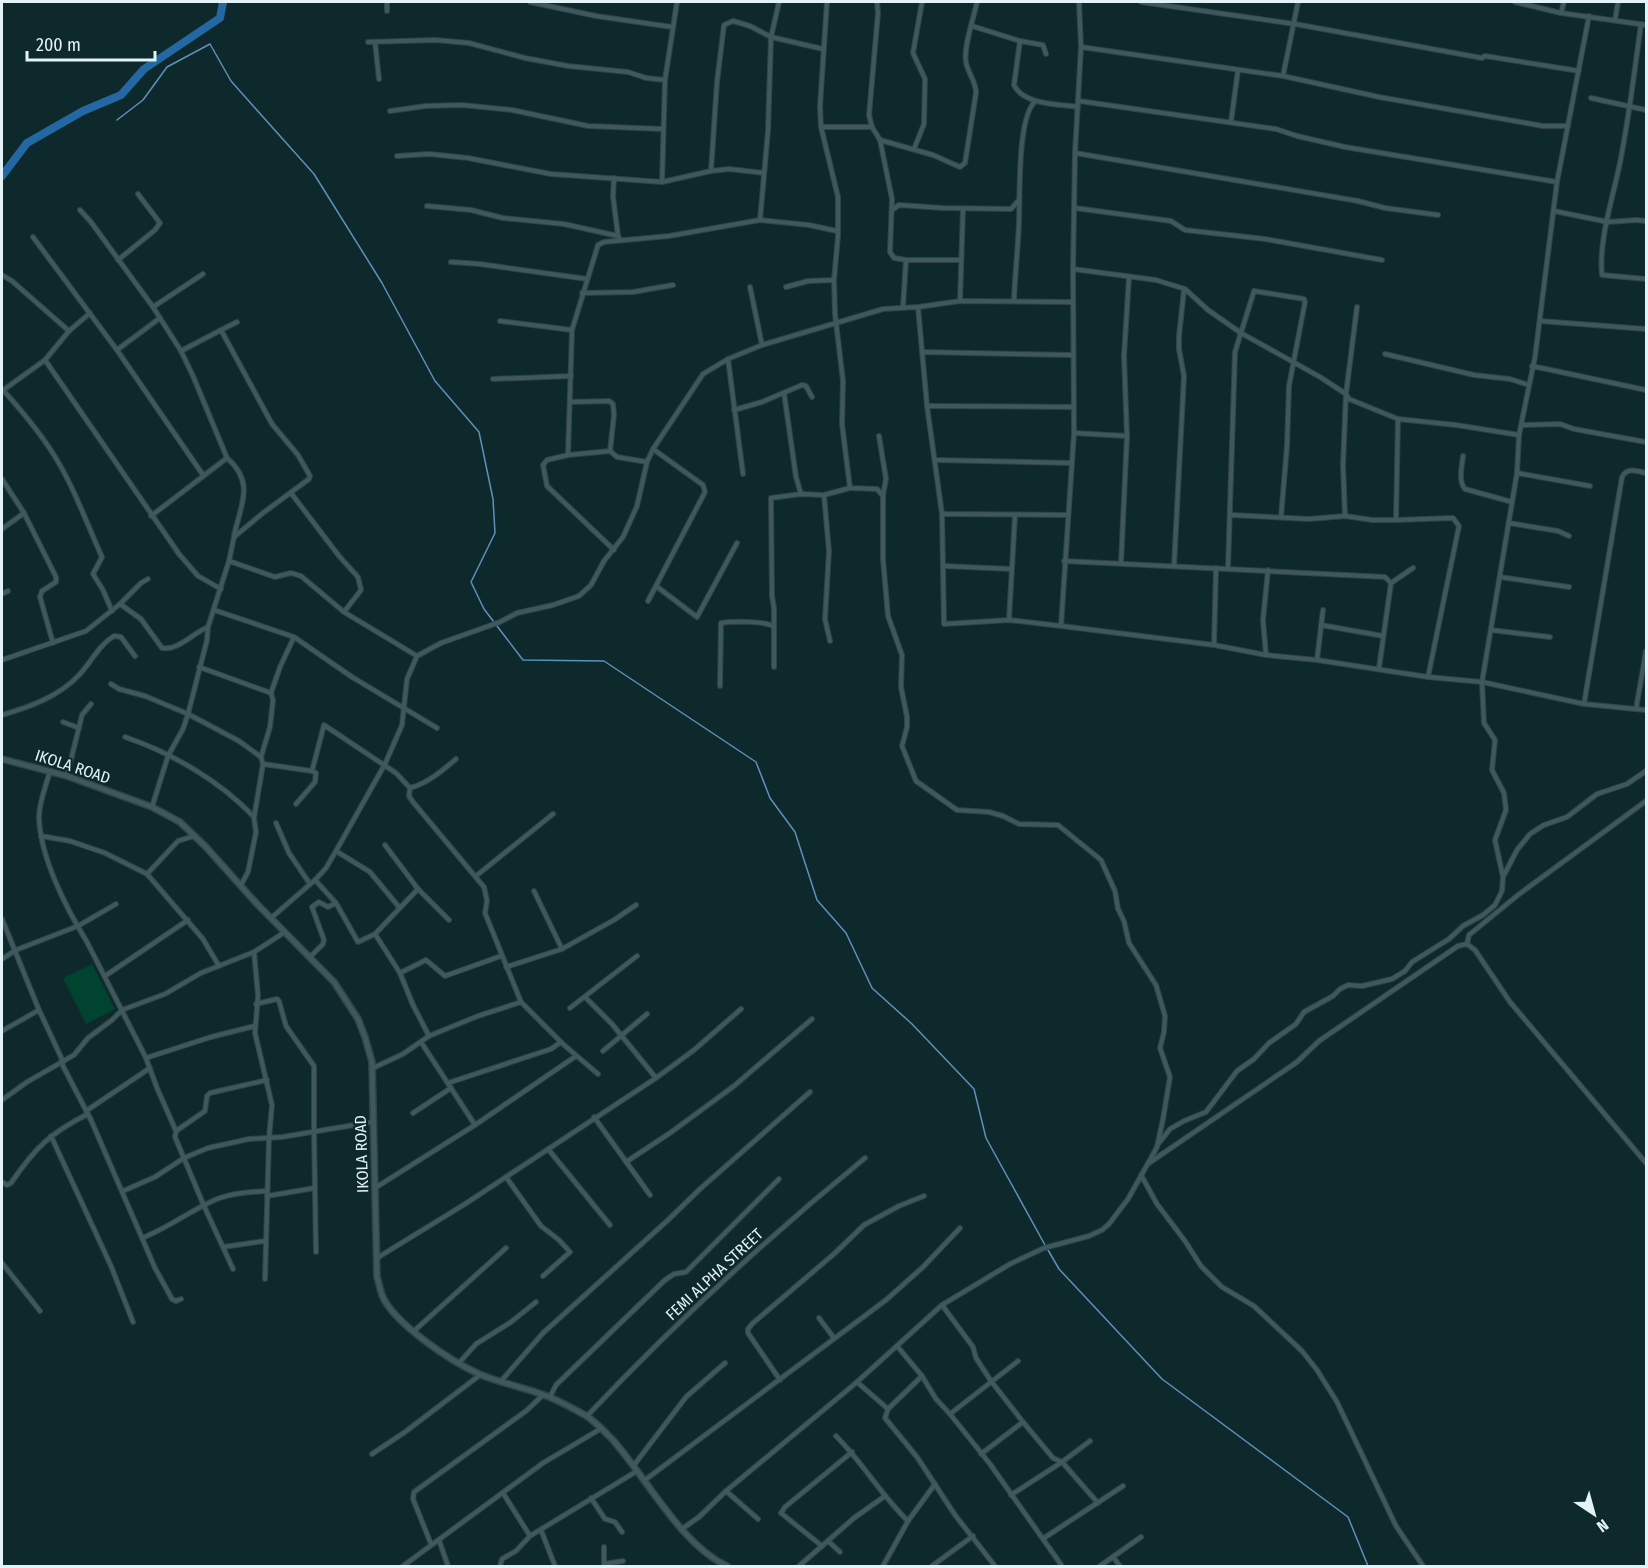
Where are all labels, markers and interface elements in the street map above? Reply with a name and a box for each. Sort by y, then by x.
scale bar [27,24,154,62]
text: 200 m [36,34,81,56]
street label: IKOLA ROAD [33,745,113,788]
street label: IKOLA ROAD [351,1115,372,1193]
street label: FEMI ALPHA STREET [662,1224,767,1324]
north arrow [1564,1484,1624,1544]
text: N [1593,1515,1612,1536]

